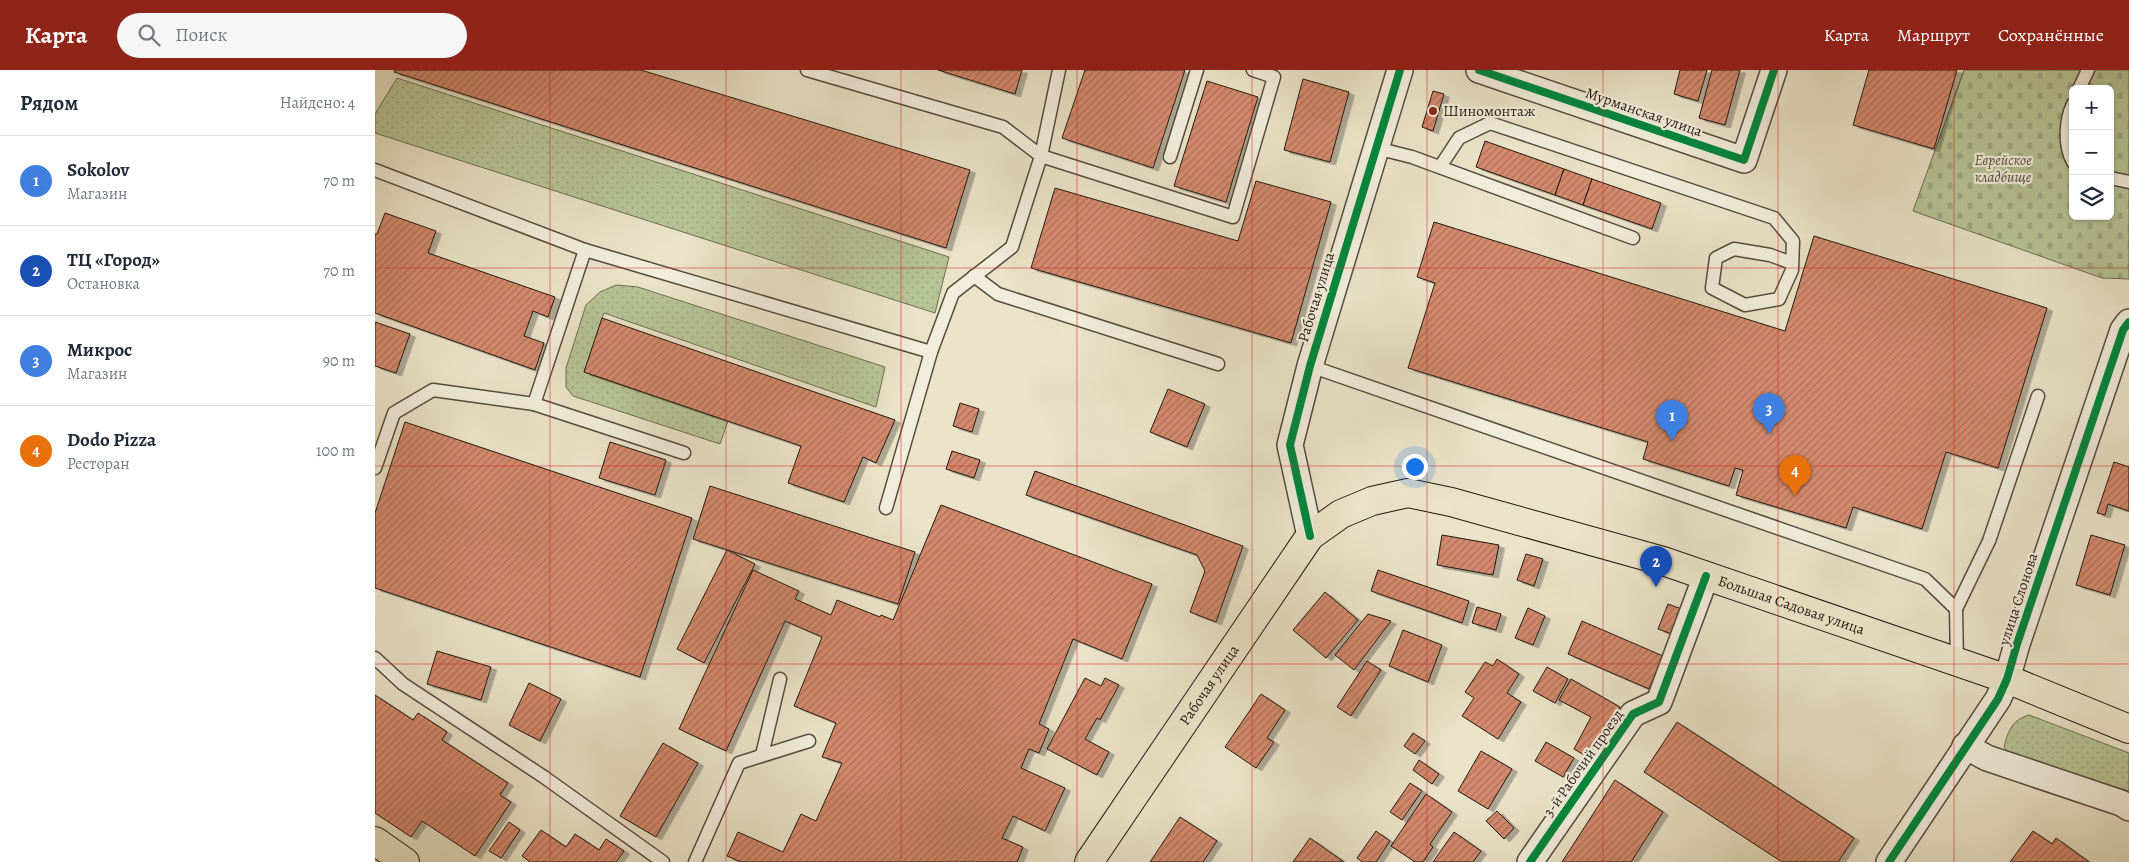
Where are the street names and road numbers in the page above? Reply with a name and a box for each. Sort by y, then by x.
street label: Мурманская улица [1583,83,1705,141]
street label: Рабочая улица [1293,250,1339,344]
street label: улица Слонова [1993,550,2042,649]
street label: Большая Садовая улица [1715,571,1867,639]
street label: Рабочая улица [1175,641,1244,729]
street label: 3-й Рабочий проезд [1539,705,1627,821]

